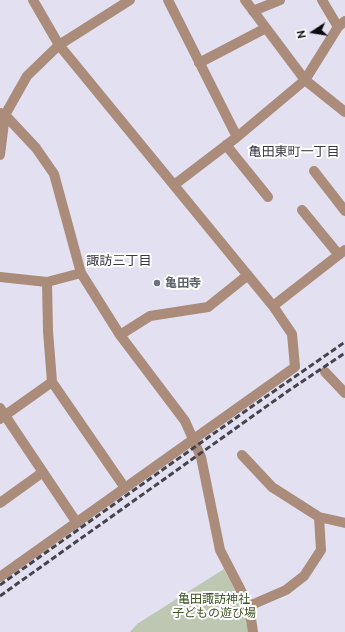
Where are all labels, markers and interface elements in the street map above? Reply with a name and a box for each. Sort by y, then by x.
north arrow [293,12,333,52]
text: N [295,29,308,40]
district label: 亀田東町一丁目 [249,144,339,160]
district label: 諏訪三丁目 [87,253,151,269]
place label: 亀田寺 [165,276,201,290]
marker: 亀田寺 [152,278,162,288]
park label: 亀田諏訪神社 子どもの遊び場 [172,592,256,620]

